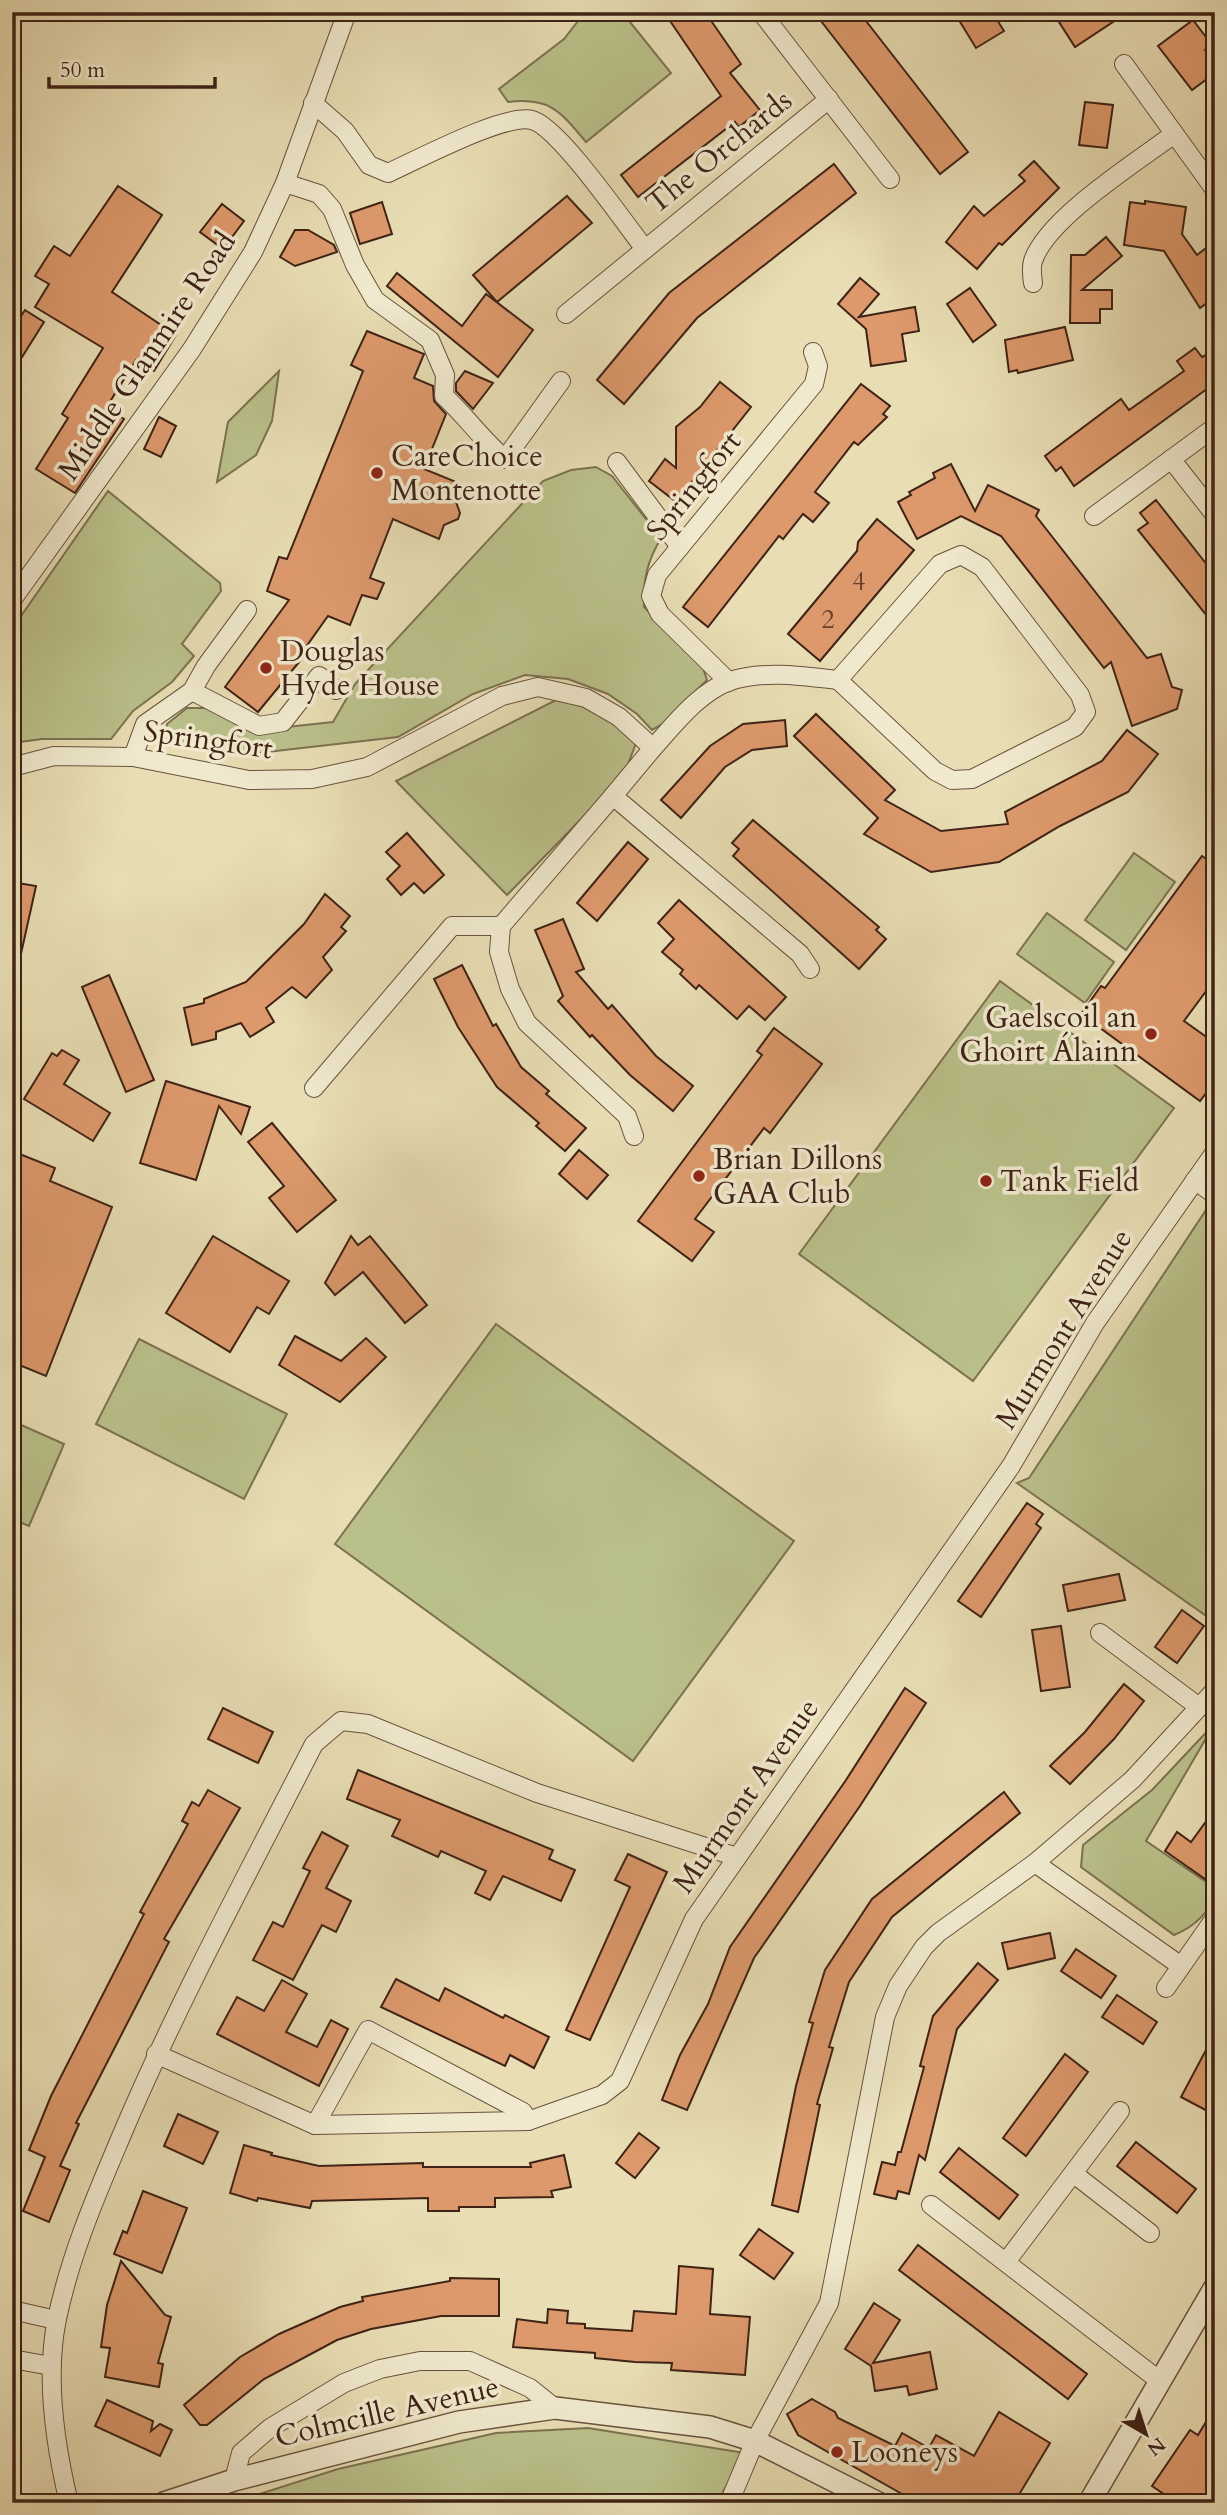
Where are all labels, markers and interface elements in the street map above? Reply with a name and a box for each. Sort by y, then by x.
scale bar [49,46,215,90]
text: 50 m [60,56,105,85]
street label: The Orchards [637,80,801,224]
street label: Middle Glanmire Road [48,224,246,488]
street label: Springfort [637,422,751,549]
place label: CareChoice Montenotte [391,436,543,511]
marker: CareChoice Montenotte [369,465,385,481]
house number: 4 [852,564,866,599]
house number: 2 [821,602,835,637]
place label: Douglas Hyde House [280,631,440,706]
marker: Douglas Hyde House [258,660,274,676]
street label: Springfort [141,711,276,769]
place label: Gaelscoil an Ghoirt Álainn [959,997,1137,1072]
marker: Gaelscoil an Ghoirt Álainn [1143,1026,1159,1042]
place label: Brian Dillons GAA Club [713,1139,882,1214]
place label: Tank Field [1000,1161,1139,1202]
marker: Brian Dillons GAA Club [691,1168,707,1184]
marker: Tank Field [978,1173,994,1189]
street label: Murmont Avenue [986,1221,1142,1437]
street label: Murmont Avenue [663,1690,829,1902]
street label: Colmcille Avenue [271,2366,503,2458]
north arrow [1112,2400,1182,2470]
text: N [1141,2431,1171,2462]
place label: Looneys [851,2432,958,2473]
marker: Looneys [829,2444,845,2460]

